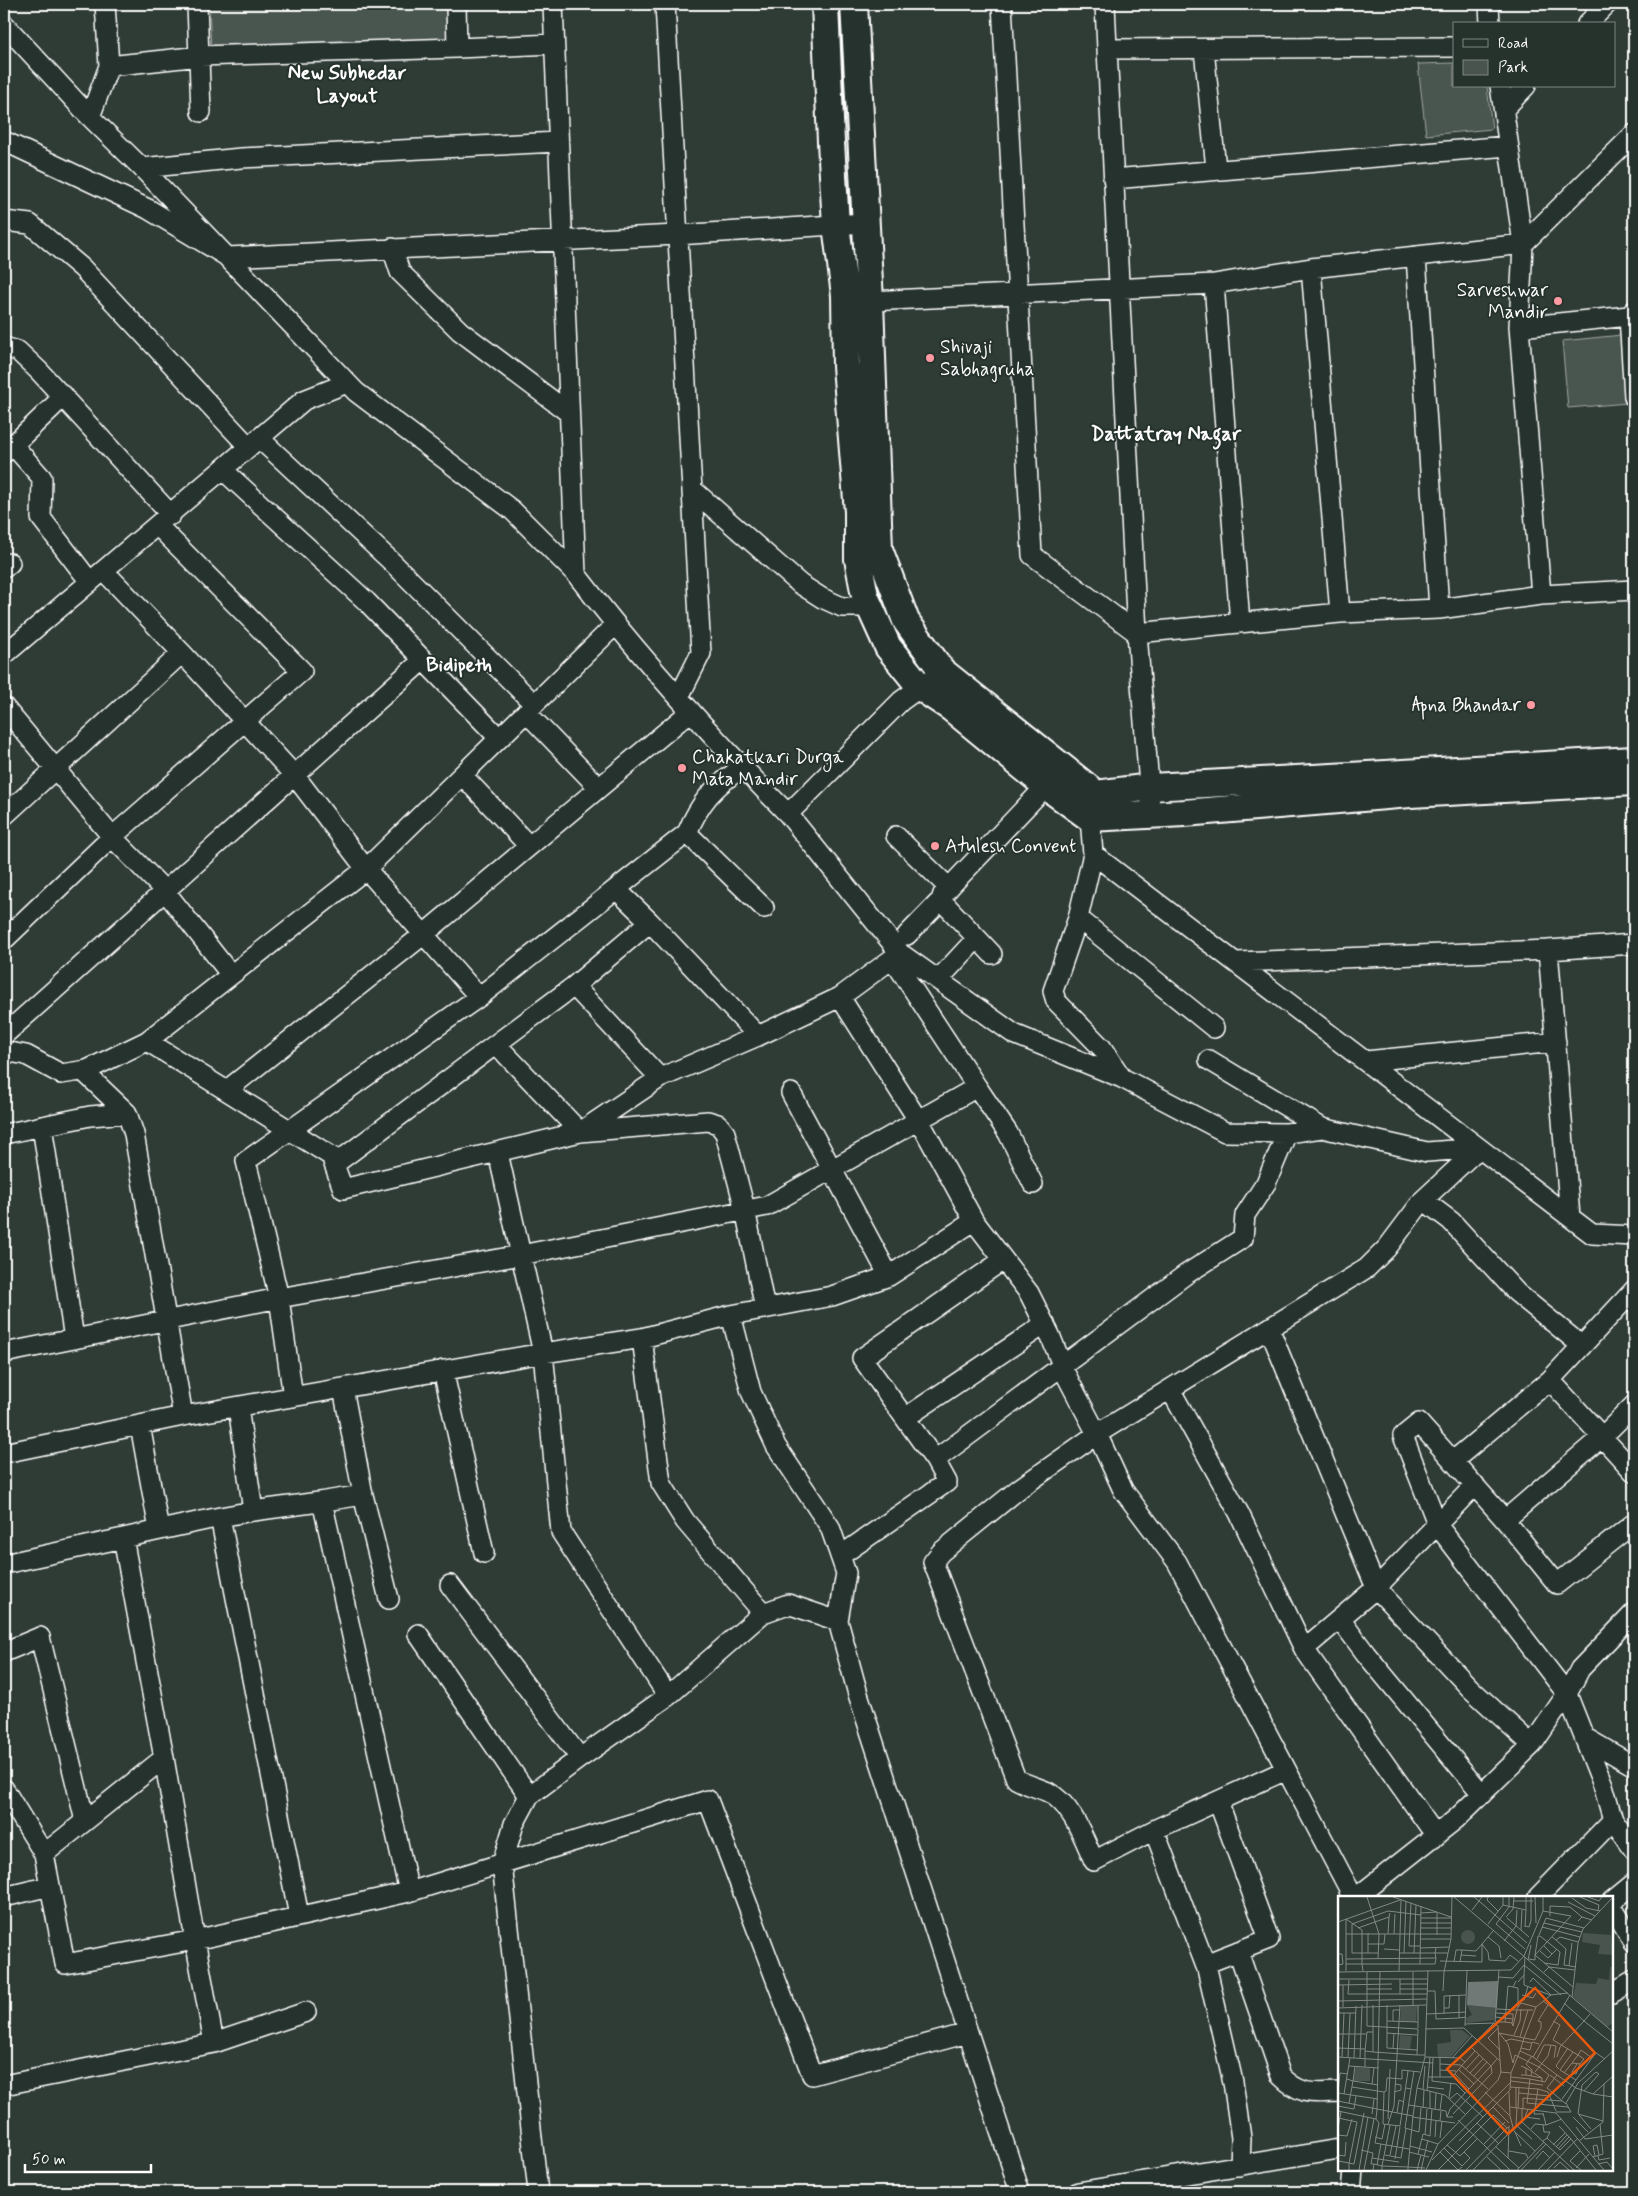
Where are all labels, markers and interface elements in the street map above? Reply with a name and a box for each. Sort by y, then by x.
legend [1453,22,1616,88]
text: Road [1498,34,1528,54]
text: Park [1498,58,1528,78]
district label: New Subhedar Layout [288,60,407,110]
place label: Sarveshwar Mandir [1457,278,1548,325]
marker: Sarveshwar Mandir [1552,295,1564,307]
place label: Shivaji Sabhagruha [940,335,1034,383]
marker: Shivaji Sabhagruha [924,352,936,364]
district label: Dattatray Nagar [1091,421,1242,450]
district label: Bidipeth [426,652,492,679]
place label: Apna Bhandar [1412,693,1521,720]
marker: Apna Bhandar [1525,699,1537,711]
place label: Chakatkari Durga Mata Mandir [692,745,844,792]
marker: Chakatkari Durga Mata Mandir [676,762,688,774]
place label: Atulesh Convent [945,834,1076,859]
marker: Atulesh Convent [929,840,941,852]
inset map [1338,1896,1613,2171]
scale bar [25,2141,151,2173]
text: 50 m [32,2150,66,2170]

